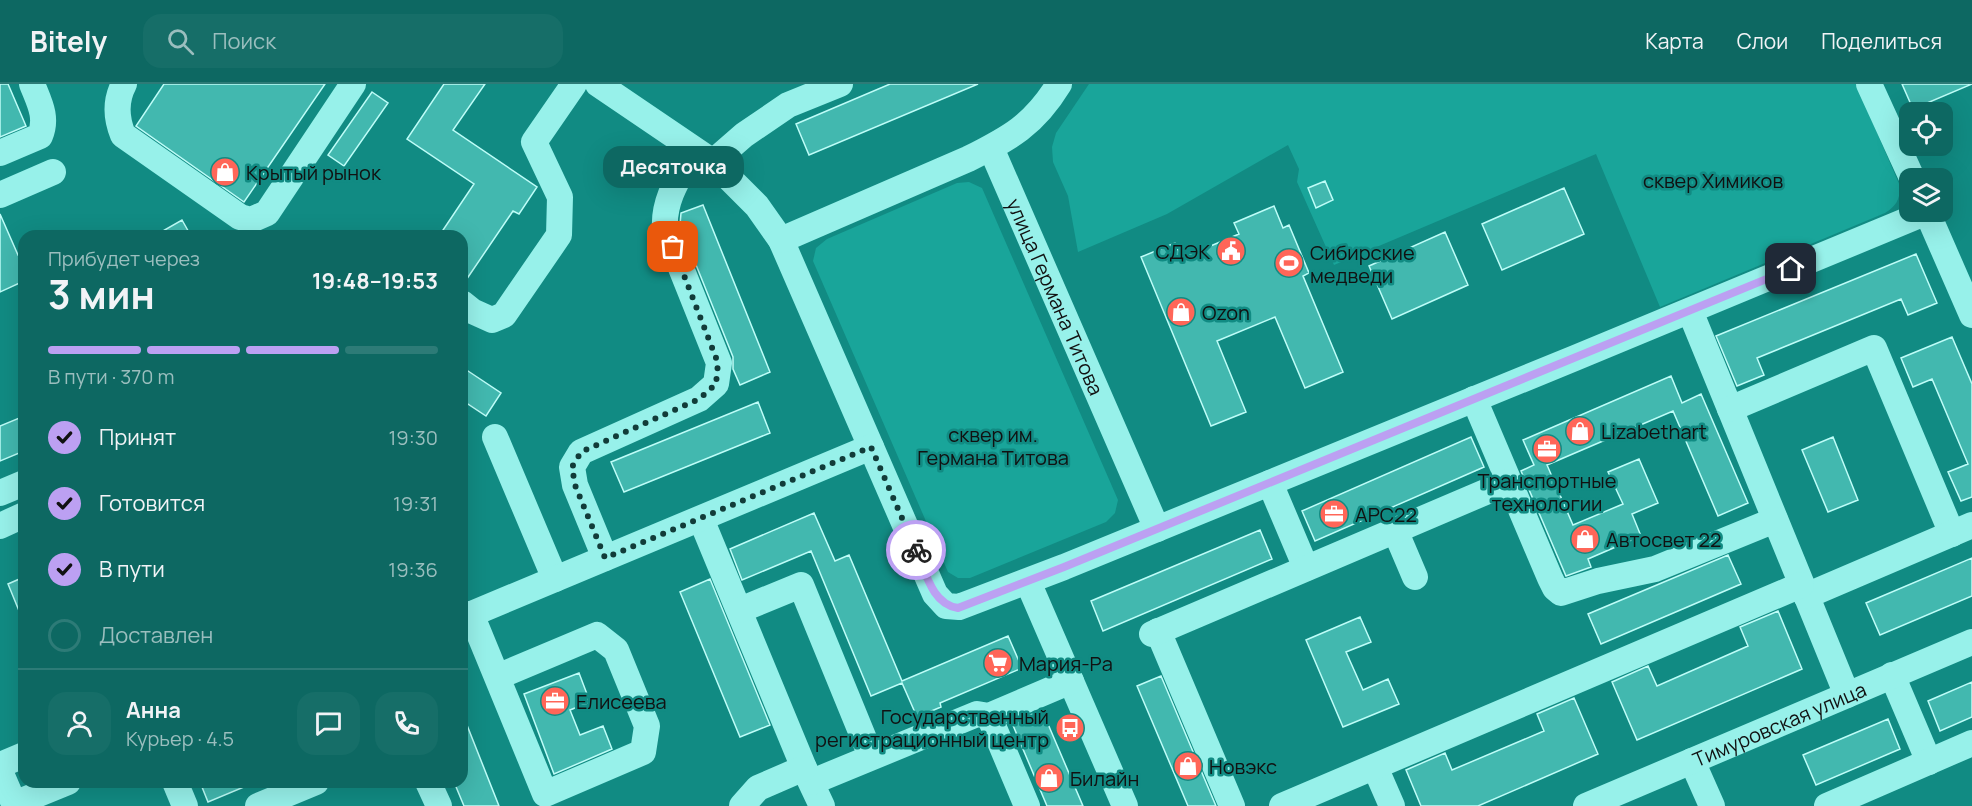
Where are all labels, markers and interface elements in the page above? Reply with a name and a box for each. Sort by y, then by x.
search box [143,14,563,68]
text: Bitely [30,22,107,60]
icon: search [164,25,197,58]
text: Поиск [212,26,276,56]
text: Карта [1645,27,1704,55]
text: Слои [1737,27,1788,55]
text: Поделиться [1821,27,1942,55]
map controls [1899,102,1953,222]
button: locate [1899,102,1953,156]
callout: Десяточка [602,145,744,187]
text: Десяточка [620,153,727,180]
shop icon: Крытый рынок [209,156,241,188]
place label: Крытый рынок [246,159,382,186]
park label: сквер Химиков [1643,167,1783,194]
button: layers [1899,168,1953,222]
street label: улица Германа Титова [1001,194,1110,399]
pin [647,221,698,272]
icon: bag [656,230,689,263]
public building icon: СДЭК [1215,235,1247,267]
place label: СДЭК [1155,238,1210,265]
place label: Сибирские медведи [1310,239,1415,289]
pin [1765,243,1816,294]
text: Прибудет через [48,245,200,272]
sports icon: Сибирские медведи [1273,247,1305,279]
icon: home [1774,252,1807,285]
text: 19:48–19:53 [312,266,438,296]
text: 3 мин [48,267,155,321]
shop icon: Ozon [1165,296,1197,328]
place label: Ozon [1202,299,1250,326]
text: В пути · 370 m [48,363,175,390]
shop icon: Lizabethart [1564,415,1596,447]
place label: Lizabethart [1601,418,1707,445]
icon: check [48,421,81,454]
park label: сквер им. Германа Титова [917,421,1069,471]
text: Принят [99,422,176,452]
text: 19:30 [389,424,438,451]
office icon: Транспортные технологии [1531,433,1563,465]
place label: Транспортные технологии [1478,467,1616,517]
icon: check [48,487,81,520]
text: Готовится [99,488,205,518]
text: 19:31 [393,490,438,517]
office icon: АРС22 [1318,498,1350,530]
place label: АРС22 [1355,501,1417,528]
courier [886,520,946,580]
shop icon: Автосвет 22 [1569,523,1601,555]
place label: Автосвет 22 [1606,526,1721,553]
icon: bike [900,534,933,567]
icon: check [48,553,81,586]
text: В пути [99,554,165,584]
text: 19:36 [388,556,438,583]
text: Доставлен [99,620,213,650]
supermarket icon: Мария-Ра [982,647,1014,679]
place label: Мария-Ра [1019,650,1113,677]
street label: Тимуровская улица [1688,675,1870,773]
office icon: Елисеева [539,685,571,717]
place label: Елисеева [576,688,667,715]
button: person [48,692,111,755]
button: chat [297,692,360,755]
button: phone [375,692,438,755]
text: Анна [126,695,181,725]
place label: Государственный регистрационный центр [815,703,1049,753]
bus stop icon: Государственный регистрационный центр [1054,712,1086,744]
text: Курьер · 4.5 [126,725,234,752]
shop icon: Новэкс [1172,750,1204,782]
place label: Новэкс [1209,753,1277,780]
shop icon: Билайн [1033,762,1065,794]
place label: Билайн [1070,765,1139,792]

